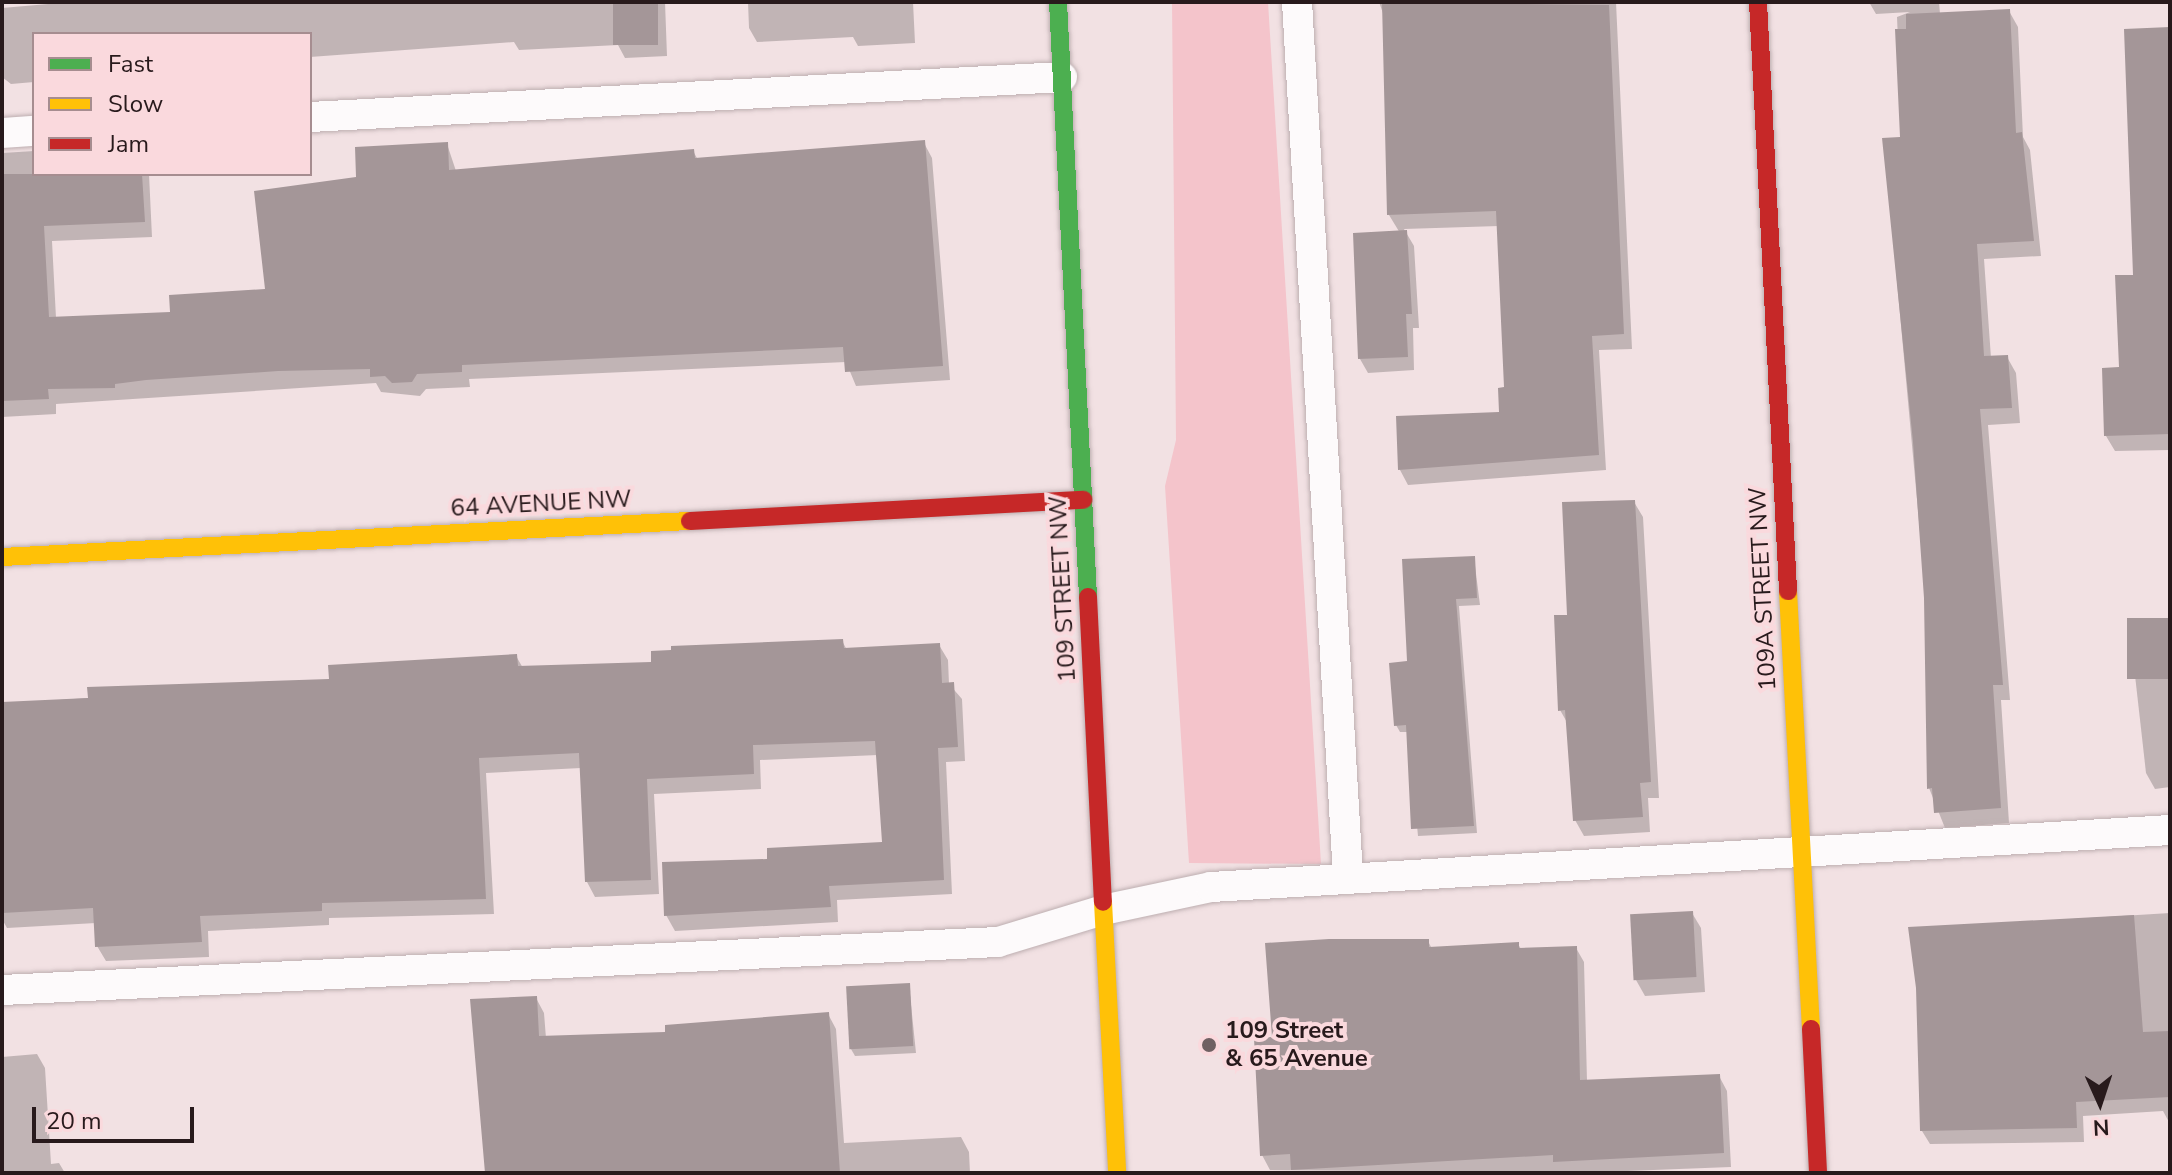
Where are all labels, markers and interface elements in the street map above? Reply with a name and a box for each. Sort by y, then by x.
legend [32,32,312,176]
text: Fast [108,48,153,80]
text: Slow [108,88,163,120]
text: Jam [108,128,149,160]
street label: 64 AVENUE NW [450,485,632,523]
street label: 109A STREET NW [1743,486,1783,692]
street label: 109 STREET NW [1044,495,1082,683]
place label: 109 Street & 65 Avenue [1225,1017,1368,1073]
marker: 109 Street & 65 Avenue [1200,1036,1218,1054]
north arrow [2060,1063,2140,1143]
scale bar [36,1091,198,1141]
text: 20 m [46,1105,102,1137]
text: N [2092,1112,2110,1142]

